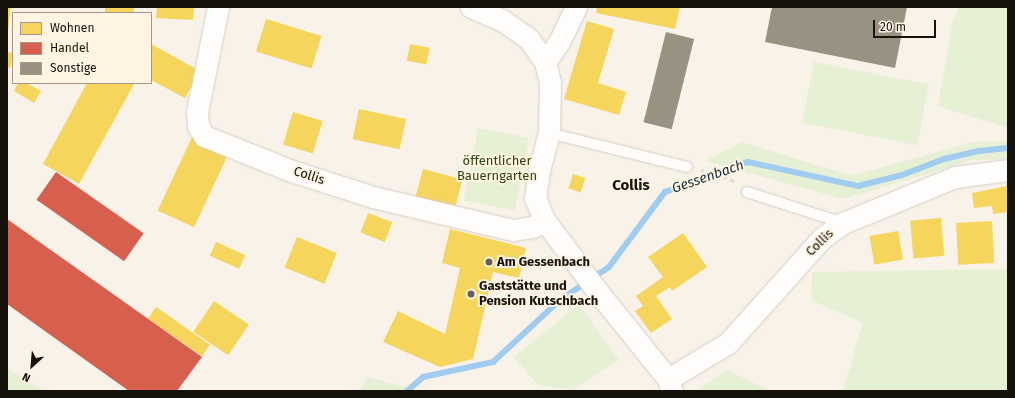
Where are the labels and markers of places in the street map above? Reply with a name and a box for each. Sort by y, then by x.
place label: Am Gessenbach [497,254,590,270]
marker: Am Gessenbach [484,257,494,267]
place label: Gaststätte und Pension Kutschbach [479,279,598,310]
marker: Gaststätte und Pension Kutschbach [466,289,476,299]

